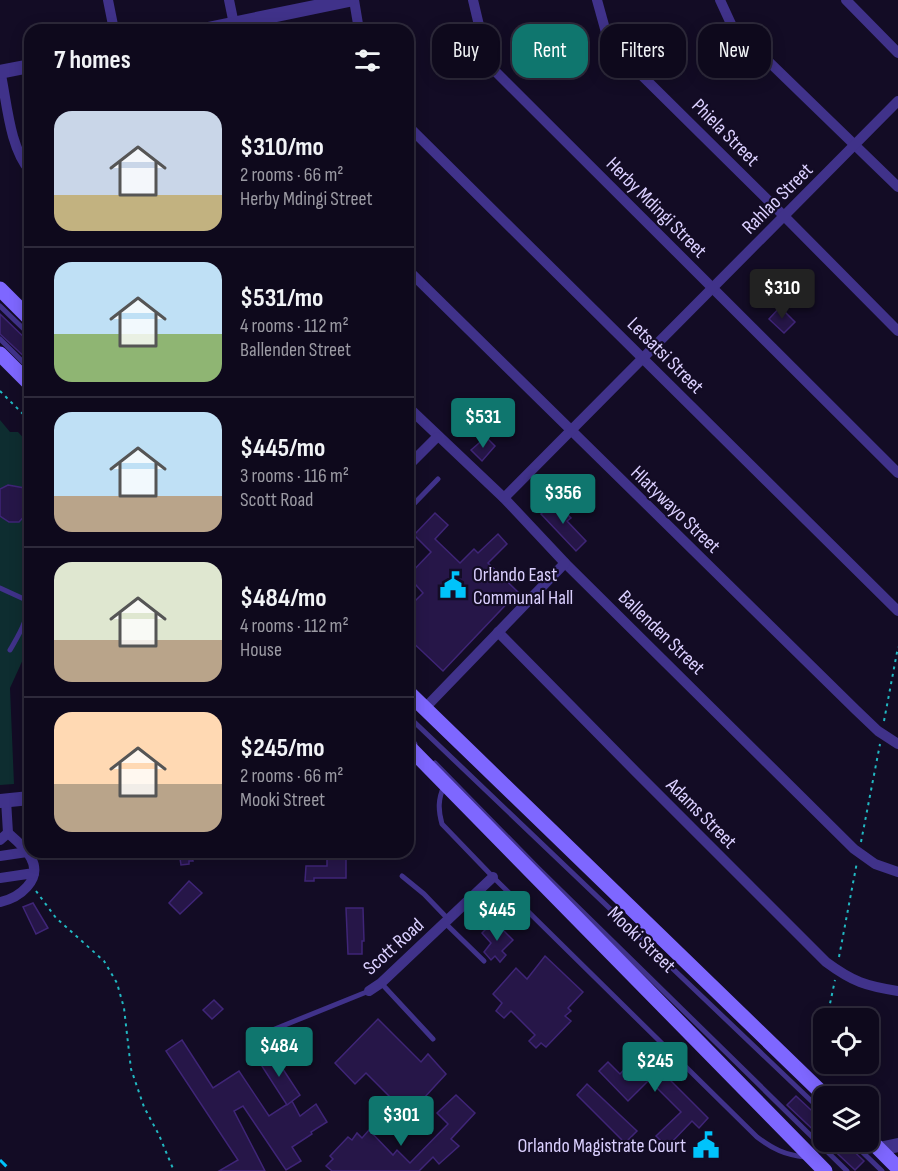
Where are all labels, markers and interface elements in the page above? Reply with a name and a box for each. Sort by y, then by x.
chip: Buy [432,24,500,78]
chip: Rent [512,24,588,78]
chip: Filters [600,24,686,78]
chip: New [698,24,771,78]
icon: filters [351,44,384,77]
text: 7 homes [54,45,131,76]
street label: Phiela Street [687,94,764,171]
text: $310/mo [240,132,324,163]
icon: home [102,135,174,207]
street label: Herby Mdingi Street [601,152,712,263]
street label: Rahlao Street [737,158,818,239]
text: 2 rooms · 66 m² [240,163,344,187]
text: Herby Mdingi Street [240,187,373,211]
pin: $310 [746,269,818,320]
text: $310 [764,276,800,300]
text: $531/mo [240,283,323,314]
icon: home [102,286,174,358]
street label: Letsatsi Street [622,313,708,399]
text: 4 rooms · 112 m² [240,314,349,338]
text: Ballenden Street [240,338,351,362]
pin: $531 [447,398,519,449]
text: $531 [465,405,501,429]
text: $445/mo [240,433,325,464]
icon: home [102,436,174,508]
street label: Hlatywayo Street [626,461,725,558]
text: 3 rooms · 116 m² [240,464,349,488]
pin: $356 [527,474,599,525]
text: $356 [544,481,582,505]
text: Scott Road [240,488,313,512]
place label: Orlando East Communal Hall [473,563,573,610]
public building icon: Orlando East Communal Hall [438,570,468,600]
text: $484/mo [240,583,327,614]
icon: home [102,586,174,658]
street label: Ballenden Street [613,586,710,680]
text: 4 rooms · 112 m² [240,614,349,638]
text: House [240,638,282,662]
text: $245/mo [240,733,325,764]
icon: home [102,736,174,808]
text: 2 rooms · 66 m² [240,764,344,788]
street label: Adams Street [660,773,742,854]
text: Mooki Street [240,788,325,812]
pin: $445 [461,891,533,942]
text: $445 [478,898,516,922]
street label: Mooki Street [602,901,680,978]
street label: Scott Road [358,913,429,980]
map controls [813,1008,879,1152]
button: locate [813,1008,879,1074]
pin: $484 [243,1027,315,1078]
text: $484 [260,1034,298,1058]
pin: $245 [619,1042,691,1093]
text: $245 [636,1049,674,1073]
button: layers [813,1086,879,1152]
pin: $301 [365,1096,437,1147]
text: $301 [383,1103,419,1127]
public building icon: Orlando Magistrate Court [691,1130,721,1160]
place label: Orlando Magistrate Court [518,1134,686,1158]

